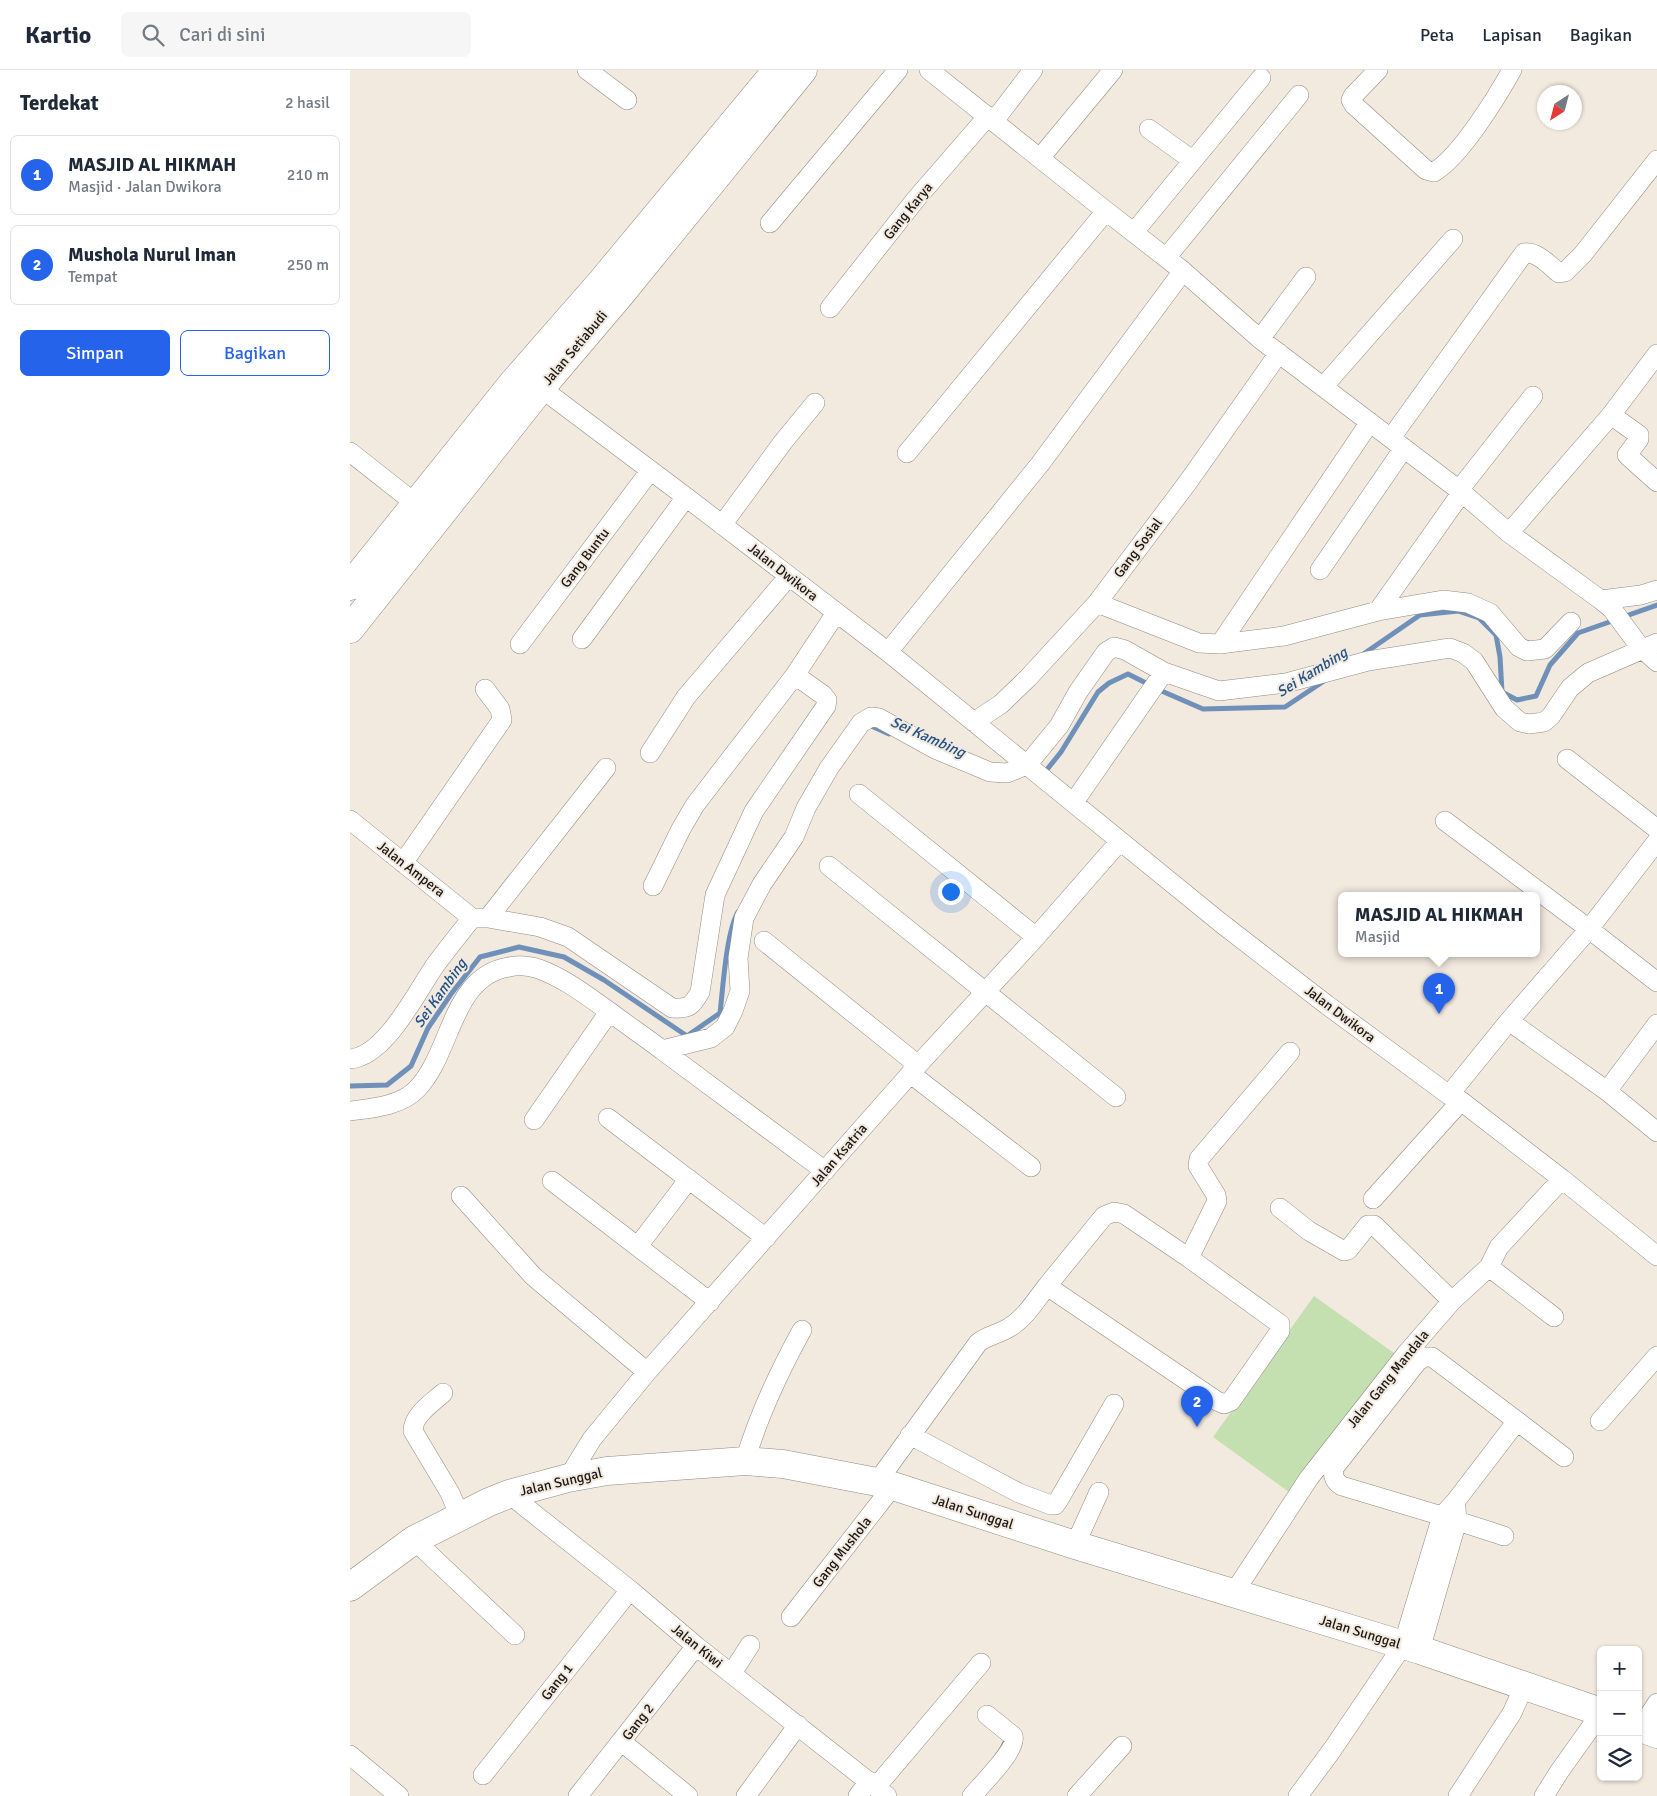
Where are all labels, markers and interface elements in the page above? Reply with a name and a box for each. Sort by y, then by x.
search box [121,12,471,57]
text: Kartio [25,20,91,50]
icon: search [139,21,167,49]
text: Cari di sini [179,23,265,47]
text: Peta [1420,24,1454,46]
text: Lapisan [1482,24,1542,46]
text: Bagikan [1570,24,1632,46]
north arrow [1537,85,1582,130]
text: Terdekat [20,90,99,116]
text: 2 hasil [285,93,330,113]
text: MASJID AL HIKMAH [68,153,236,177]
text: 1 [33,165,41,185]
text: 210 m [287,165,329,185]
text: Masjid · Jalan Dwikora [68,177,222,197]
street label: Gang Karya [880,179,936,243]
text: Mushola Nurul Iman [68,243,236,267]
text: 2 [33,255,41,275]
text: 250 m [287,255,329,275]
text: Tempat [68,267,117,287]
street label: Jalan Setiabudi [539,307,611,389]
button: Simpan [20,330,170,376]
button: Bagikan [180,330,330,376]
street label: Gang Sosial [1110,515,1166,581]
street label: Gang Buntu [557,525,613,591]
street label: Jalan Dwikora [745,539,821,605]
water label: Sei Kambing [1273,643,1352,701]
water label: Sei Kambing [888,713,969,762]
street label: Jalan Ampera [374,837,448,901]
your location [938,879,964,905]
popup [1338,892,1540,957]
text: MASJID AL HIKMAH [1355,903,1523,927]
text: Masjid [1355,927,1400,947]
water label: Sei Kambing [410,954,471,1031]
pin: 1 [1423,973,1455,1014]
street label: Jalan Dwikora [1301,982,1379,1046]
street label: Jalan Ksatria [807,1120,871,1190]
street label: Jalan Gang Mandala [1343,1327,1433,1431]
pin: 2 [1181,1386,1213,1427]
street label: Jalan Sunggal [518,1464,604,1500]
street label: Jalan Sunggal [930,1491,1016,1533]
street label: Gang Mushola [809,1513,875,1591]
street label: Jalan Sunggal [1317,1612,1403,1652]
street label: Jalan Kiwi [668,1620,726,1672]
map controls [1597,1646,1642,1781]
button: + [1597,1646,1642,1691]
street label: Gang 1 [537,1660,577,1704]
button: − [1597,1691,1642,1736]
street label: Gang 2 [618,1700,658,1744]
button: layers [1597,1736,1642,1781]

